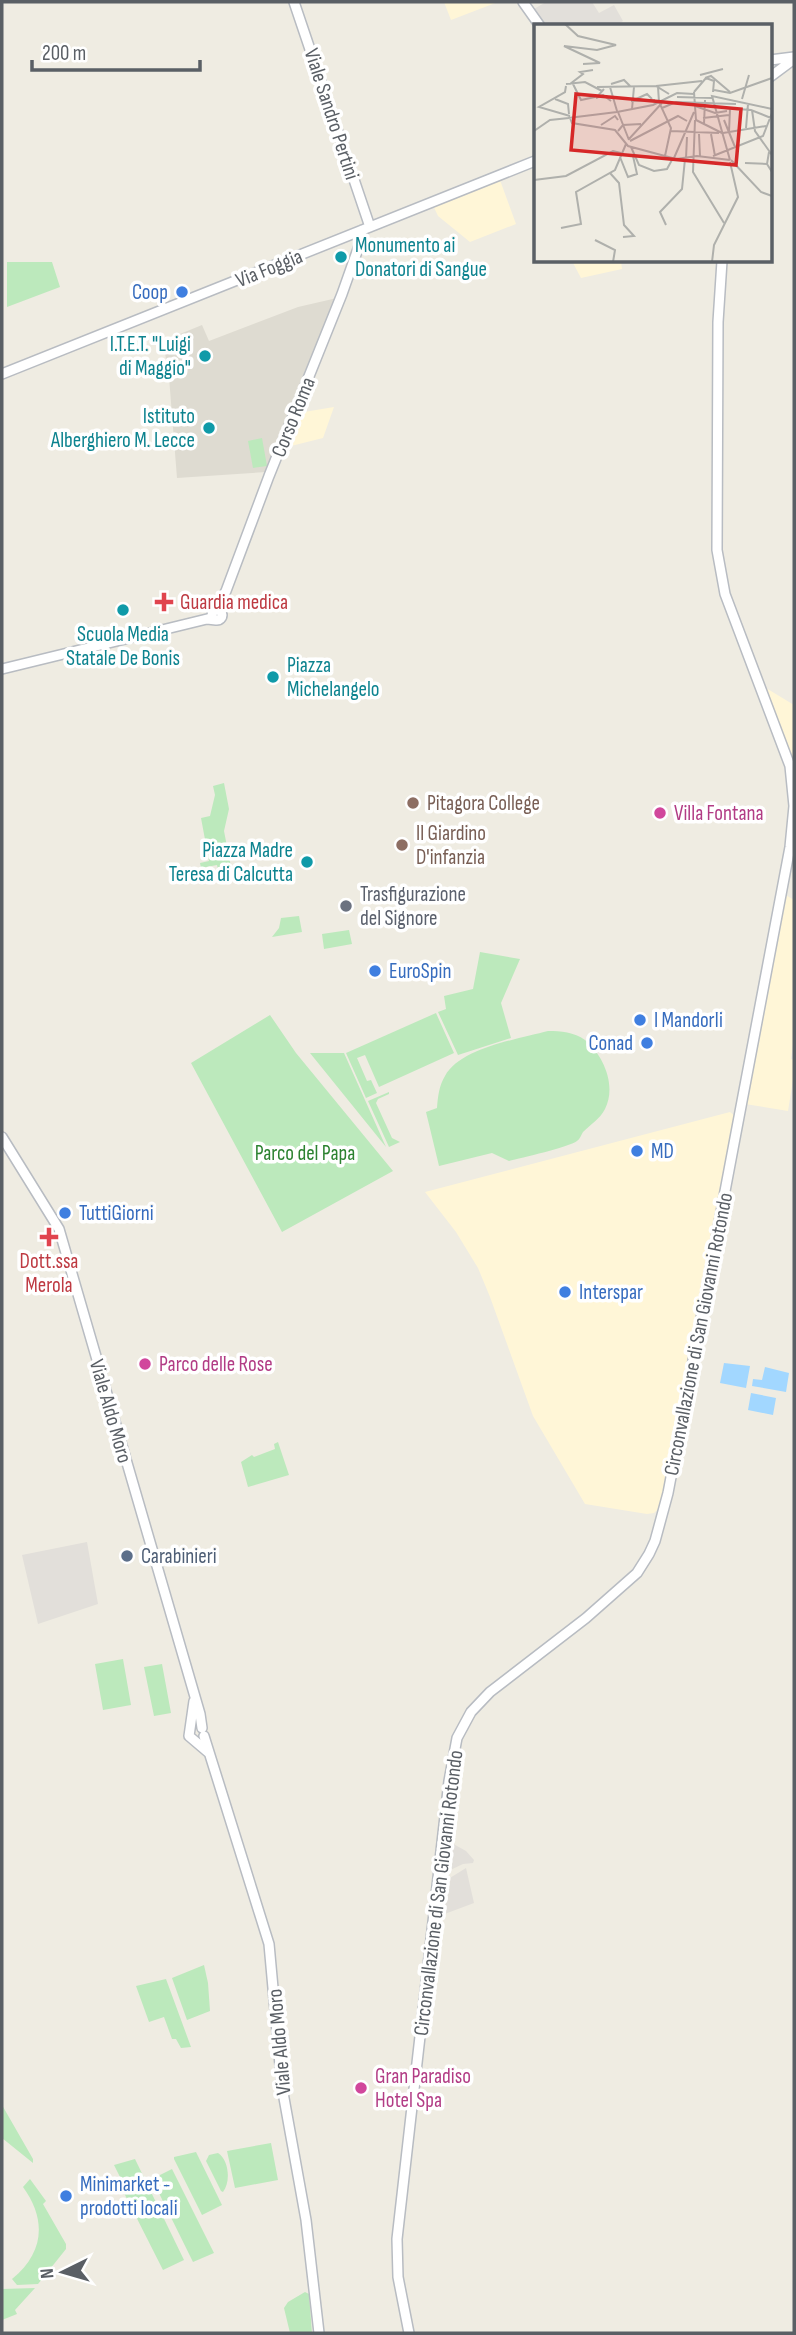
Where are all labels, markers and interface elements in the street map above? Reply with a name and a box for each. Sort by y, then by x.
inset map [534,24,772,262]
scale bar [32,28,200,72]
text: 200 m [42,41,86,66]
street label: Viale Sandro Pertini [299,45,365,183]
place label: Monumento ai Donatori di Sangue [355,233,487,282]
street label: Via Foggia [232,244,306,293]
marker: Monumento ai Donatori di Sangue [333,249,349,265]
place label: Coop [132,280,168,305]
marker: Coop [174,284,190,300]
place label: I.T.E.T. "Luigi di Maggio" [110,332,191,381]
marker: I.T.E.T. "Luigi di Maggio" [197,348,213,364]
street label: Corso Roma [266,374,321,461]
place label: Istituto Alberghiero M. Lecce [50,404,195,453]
marker: Istituto Alberghiero M. Lecce [201,420,217,436]
place label: Guardia medica [180,590,288,615]
marker: Guardia medica [154,592,174,612]
marker: Scuola Media Statale De Bonis [115,602,131,618]
place label: Scuola Media Statale De Bonis [66,622,180,671]
place label: Piazza Michelangelo [287,653,380,702]
marker: Piazza Michelangelo [265,669,281,685]
place label: Pitagora College [427,791,540,816]
marker: Pitagora College [405,795,421,811]
place label: Villa Fontana [674,801,764,826]
marker: Villa Fontana [652,805,668,821]
place label: Il Giardino D'infanzia [416,821,486,870]
marker: Il Giardino D'infanzia [394,837,410,853]
place label: Piazza Madre Teresa di Calcutta [169,838,293,887]
marker: Piazza Madre Teresa di Calcutta [299,854,315,870]
place label: Trasfigurazione del Signore [360,882,466,931]
marker: Trasfigurazione del Signore [338,898,354,914]
place label: EuroSpin [389,959,451,984]
marker: EuroSpin [367,963,383,979]
place label: I Mandorli [654,1008,723,1033]
marker: I Mandorli [632,1012,648,1028]
place label: Conad [588,1031,633,1056]
marker: Conad [639,1035,655,1051]
place label: MD [651,1139,674,1164]
park label: Parco del Papa [255,1141,355,1166]
marker: MD [629,1143,645,1159]
street label: Circonvallazione di San Giovanni Rotondo [659,1191,738,1478]
place label: TuttiGiorni [79,1201,154,1226]
marker: TuttiGiorni [57,1205,73,1221]
marker: Dott.ssa Merola [41,1229,57,1245]
place label: Dott.ssa Merola [20,1249,78,1298]
place label: Interspar [579,1280,643,1305]
marker: Interspar [557,1284,573,1300]
place label: Parco delle Rose [159,1352,273,1377]
street label: Viale Aldo Moro [84,1356,137,1466]
marker: Parco delle Rose [137,1356,153,1372]
place label: Carabinieri [141,1544,217,1569]
marker: Carabinieri [119,1548,135,1564]
street label: Circonvallazione di San Giovanni Rotondo [409,1749,468,2037]
street label: Viale Aldo Moro [262,1988,297,2096]
place label: Gran Paradiso Hotel Spa [375,2064,471,2113]
marker: Gran Paradiso Hotel Spa [353,2080,369,2096]
place label: Minimarket - prodotti locali [80,2172,178,2221]
marker: Minimarket - prodotti locali [58,2188,74,2204]
north arrow [28,2237,98,2307]
text: N [36,2267,59,2279]

